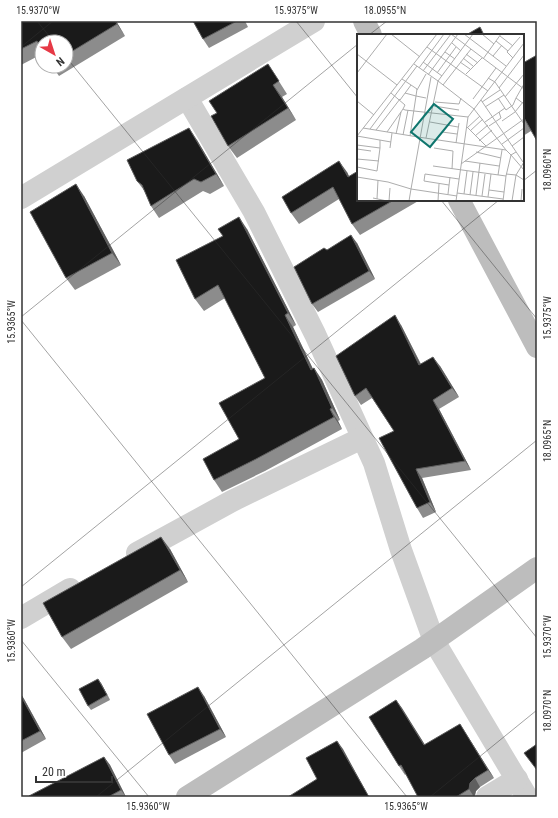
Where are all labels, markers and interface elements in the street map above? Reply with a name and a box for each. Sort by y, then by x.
text: 15.9370°W [16,5,60,16]
text: 15.9375°W [274,5,318,16]
text: 18.0955°N [364,5,406,16]
north arrow [34,34,74,74]
inset map [357,34,524,201]
text: N [53,54,67,69]
text: 18.0960°N [542,149,553,191]
text: 15.9375°W [542,296,553,340]
text: 15.9365°W [6,300,17,344]
text: 18.0965°N [542,420,553,462]
text: 15.9370°W [542,615,553,659]
text: 15.9360°W [6,619,17,663]
text: 18.0970°N [542,690,553,732]
scale bar [36,758,112,784]
text: 20 m [42,765,66,779]
text: 15.9360°W [126,801,170,812]
text: 15.9365°W [384,801,428,812]

